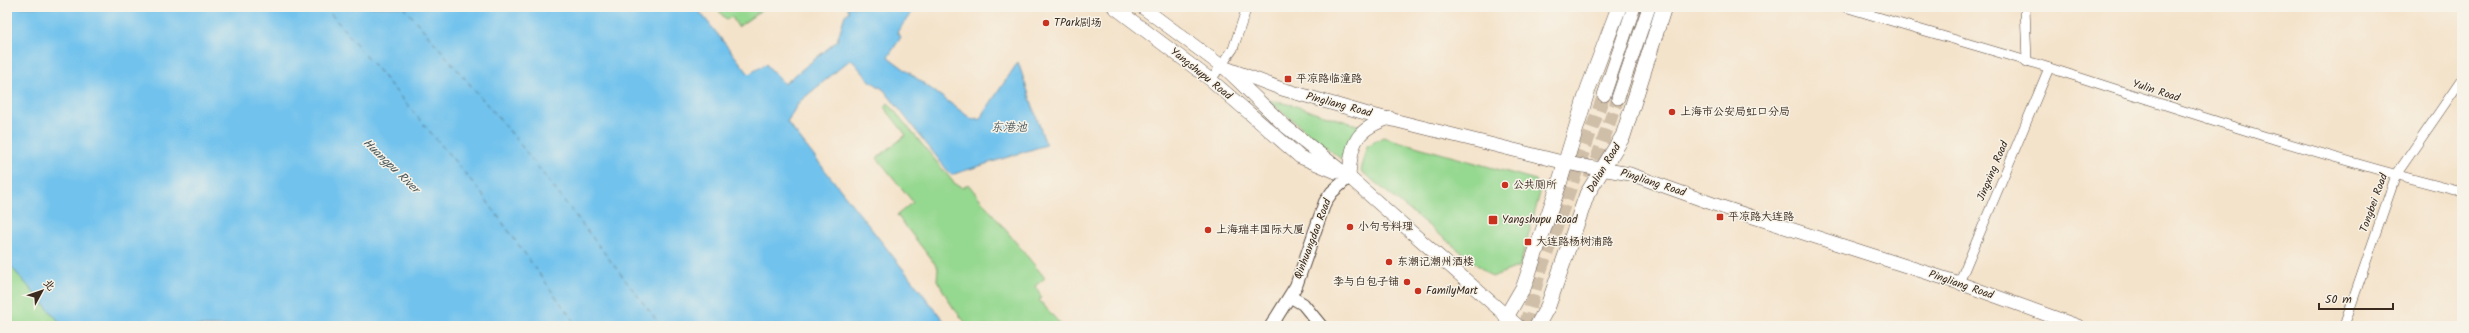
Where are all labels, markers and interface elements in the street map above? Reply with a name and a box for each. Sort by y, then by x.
place label: TPark剧场 [1054,14,1102,32]
marker: TPark剧场 [1041,18,1051,28]
street label: Yangshupu Road [1166,43,1236,105]
place label: 平凉路临潼路 [1296,70,1362,88]
marker: 平凉路临潼路 [1283,74,1293,84]
street label: Yulin Road [2130,75,2183,107]
street label: Pingliang Road [1304,88,1375,123]
place label: 上海市公安局虹口分局 [1680,103,1790,121]
marker: 上海市公安局虹口分局 [1667,107,1677,117]
water label: 东港池 [991,118,1028,137]
water label: Huangpu River [358,134,426,200]
street label: Jingxing Road [1972,138,2014,204]
street label: Dalian Road [1582,139,1626,196]
street label: Pingliang Road [1618,164,1688,202]
street label: Tongbei Road [2355,170,2393,235]
place label: 公共厕所 [1513,176,1557,194]
marker: 公共厕所 [1500,180,1510,190]
street label: Qinhuangdao Road [1289,196,1337,282]
place label: 平凉路大连路 [1728,208,1794,226]
place label: Yangshupu Road [1502,211,1578,229]
marker: 平凉路大连路 [1715,212,1725,222]
marker: Yangshupu Road [1487,214,1499,226]
place label: 小句号料理 [1358,218,1413,236]
place label: 上海瑞丰国际大厦 [1216,221,1304,239]
marker: 小句号料理 [1345,222,1355,232]
marker: 上海瑞丰国际大厦 [1203,225,1213,235]
place label: 大连路杨树浦路 [1536,233,1613,251]
marker: 大连路杨树浦路 [1523,237,1533,247]
place label: 东潮记潮州酒楼 [1397,253,1474,271]
marker: 东潮记潮州酒楼 [1384,257,1394,267]
street label: Pingliang Road [1926,265,1996,305]
north arrow [22,271,62,311]
place label: 李与白包子铺 [1333,273,1399,291]
text: 北 [38,275,59,295]
marker: 李与白包子铺 [1402,277,1412,287]
place label: FamilyMart [1426,282,1479,300]
scale bar [2319,285,2393,311]
marker: FamilyMart [1413,286,1423,296]
text: 50 m [2325,290,2352,309]

